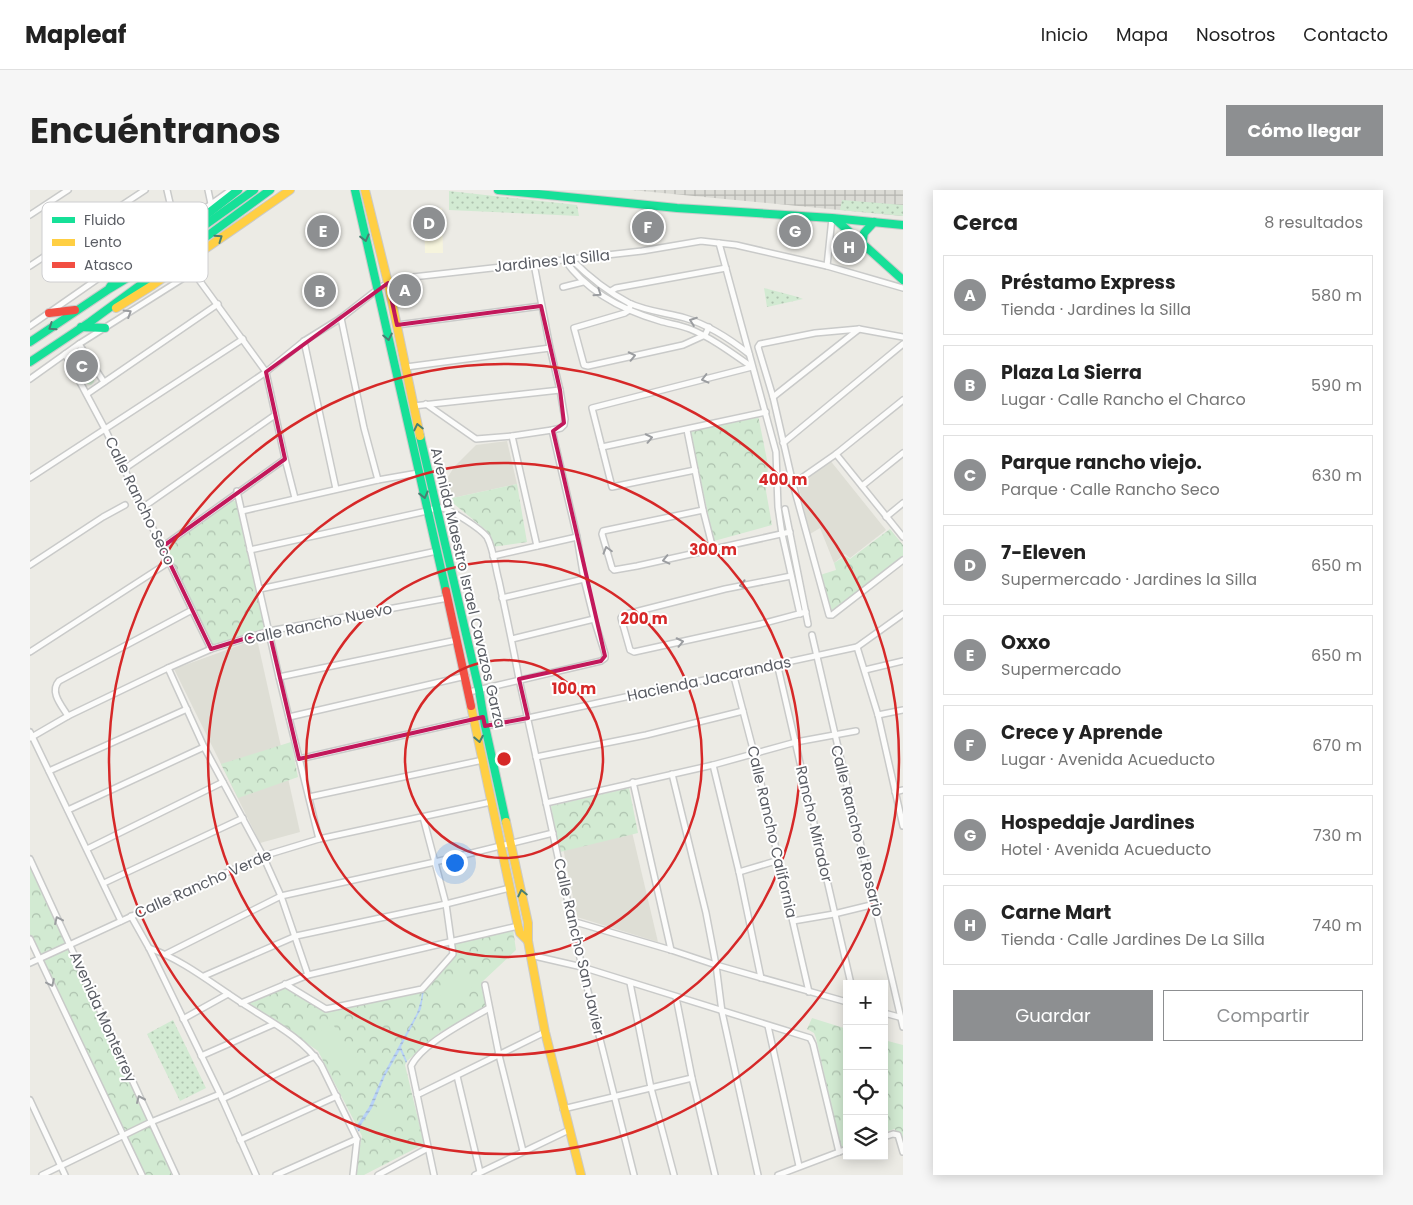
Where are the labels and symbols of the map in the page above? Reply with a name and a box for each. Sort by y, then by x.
legend [42,202,208,282]
pin: D [413,204,445,242]
pin: F [632,208,664,246]
text: Fluido [84,210,125,230]
pin: E [307,212,339,250]
pin: G [779,212,811,250]
pin: H [833,228,865,266]
text: Lento [84,232,122,252]
one-way arrow [360,233,370,241]
one-way arrow [213,235,223,244]
street label: Jardines la Silla [493,244,611,277]
text: Atasco [84,255,133,275]
pin: A [389,271,421,309]
pin: B [304,272,336,310]
one-way arrow [593,287,602,296]
one-way arrow [123,310,132,319]
one-way arrow [689,317,698,327]
one-way arrow [48,321,57,330]
one-way arrow [382,332,393,341]
pin: C [66,347,98,385]
one-way arrow [628,351,637,362]
one-way arrow [701,374,709,384]
one-way arrow [413,423,424,432]
street label: Calle Rancho Seco [100,433,181,568]
one-way arrow [645,433,654,443]
street label: Avenida Maestro Israel Cavazos Garza [426,446,511,730]
text: 400 m [759,469,808,490]
one-way arrow [418,491,428,499]
text: 300 m [689,539,737,560]
one-way arrow [602,547,612,555]
one-way arrow [661,554,670,565]
one-way arrow [739,580,748,590]
street label: Calle Rancho Nuevo [242,598,394,649]
text: 200 m [620,608,668,629]
one-way arrow [675,637,684,648]
street label: Hacienda Jacarandas [625,651,793,706]
text: 100 m [552,678,596,699]
one-way arrow [473,735,483,744]
street label: Calle Rancho el Rosario [826,743,889,919]
street label: Calle Rancho California [742,744,803,920]
centre of rings [495,750,513,768]
street label: Rancho Mirador [791,764,838,885]
street label: Calle Rancho Verde [131,844,275,923]
your location [442,850,468,876]
street label: Calle Rancho San Javier [549,856,610,1038]
one-way arrow [517,889,528,898]
one-way arrow [54,916,64,925]
street label: Avenida Monterrey [65,948,142,1086]
one-way arrow [45,978,55,987]
one-way arrow [136,1095,147,1104]

